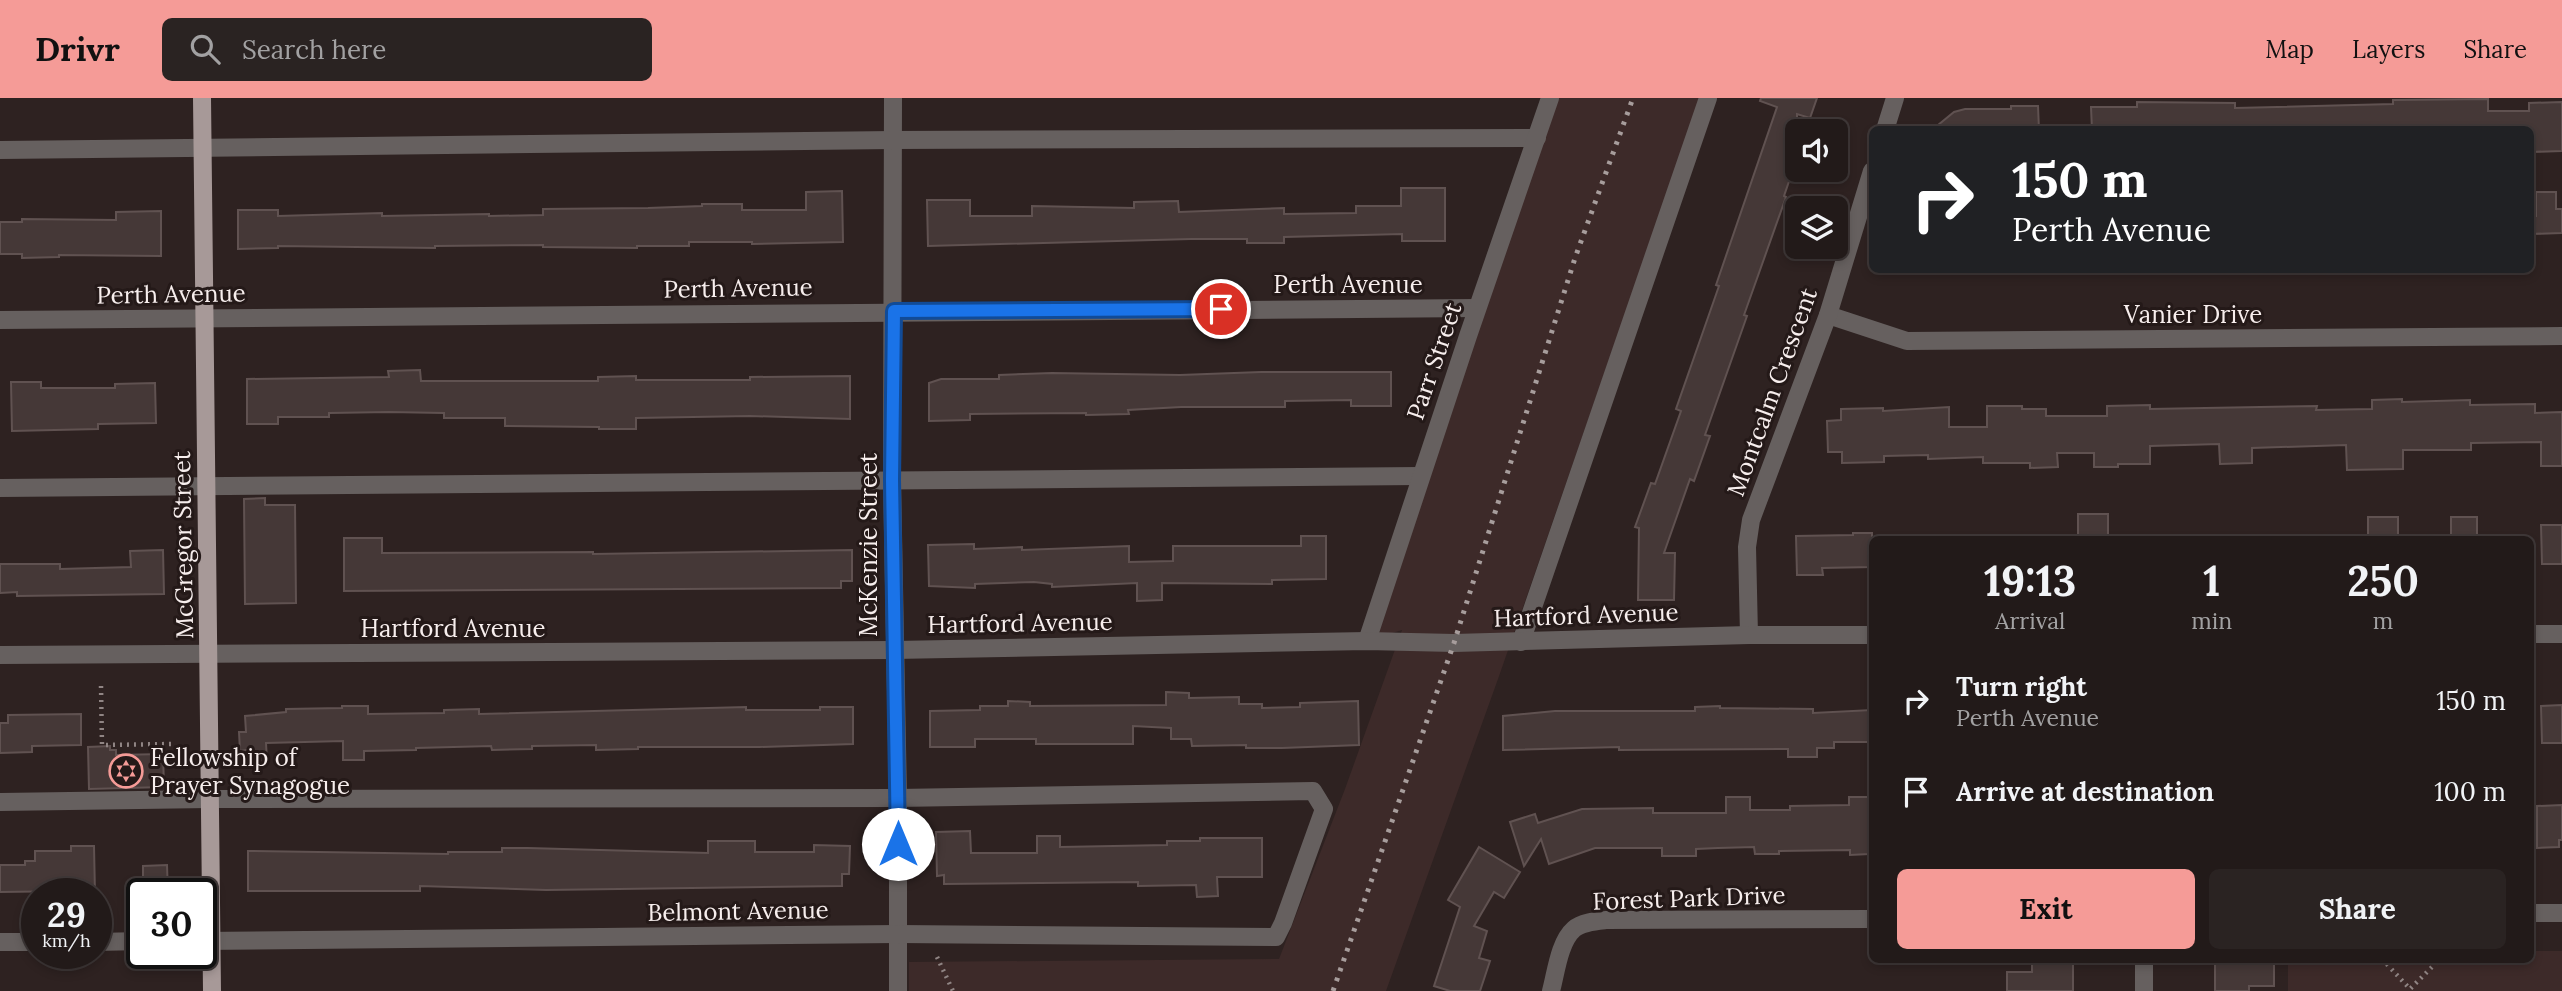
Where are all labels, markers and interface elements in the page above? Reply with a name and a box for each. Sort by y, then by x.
search box [162,18,652,81]
text: Drivr [35,28,120,70]
icon: search [186,30,224,68]
text: Search here [242,33,386,66]
text: Map [2265,34,2314,65]
text: Layers [2352,34,2425,65]
text: Share [2463,34,2527,65]
map controls [1785,119,1848,259]
button: sound [1785,119,1848,182]
text: 150 m [2012,148,2148,210]
icon: right [1897,154,1988,245]
button: layers [1785,196,1848,259]
text: Perth Avenue [2012,209,2211,250]
street label: Perth Avenue [1273,269,1423,300]
street label: Perth Avenue [663,271,813,305]
street label: Perth Avenue [96,277,246,311]
pin [1191,279,1251,339]
street label: Montcalm Crescent [1720,283,1824,500]
icon: arrive [1202,290,1240,328]
street label: Parr Street [1400,298,1469,424]
street label: Vanier Drive [2123,299,2262,330]
street label: McGregor Street [166,450,200,639]
street label: McKenzie Street [853,452,884,637]
text: 19:13 [1984,554,2076,608]
text: 1 [2203,554,2220,608]
text: 250 [2347,554,2419,608]
street label: Hartford Avenue [1493,596,1679,634]
street label: Hartford Avenue [927,606,1113,640]
text: Arrival [1995,606,2065,635]
text: min [2191,606,2232,635]
text: m [2373,606,2393,635]
street label: Hartford Avenue [360,613,546,644]
text: Turn right [1956,670,2087,703]
icon: right [1897,682,1935,720]
text: 150 m [2436,684,2506,717]
text: Perth Avenue [1956,703,2099,732]
place label: Fellowship of Prayer Synagogue [150,742,350,801]
synagogue icon: Fellowship of Prayer Synagogue [107,752,145,790]
icon: arrive [1897,773,1935,811]
text: Arrive at destination [1956,775,2214,808]
text: 100 m [2434,775,2506,808]
position arrow [861,807,935,881]
button: Exit [1897,869,2195,949]
button: Share [2209,869,2506,949]
speed limit sign: 30 [126,878,217,969]
street label: Forest Park Drive [1592,879,1786,917]
text: 29 [47,892,86,937]
street label: Belmont Avenue [647,894,829,928]
text: km/h [42,929,91,952]

